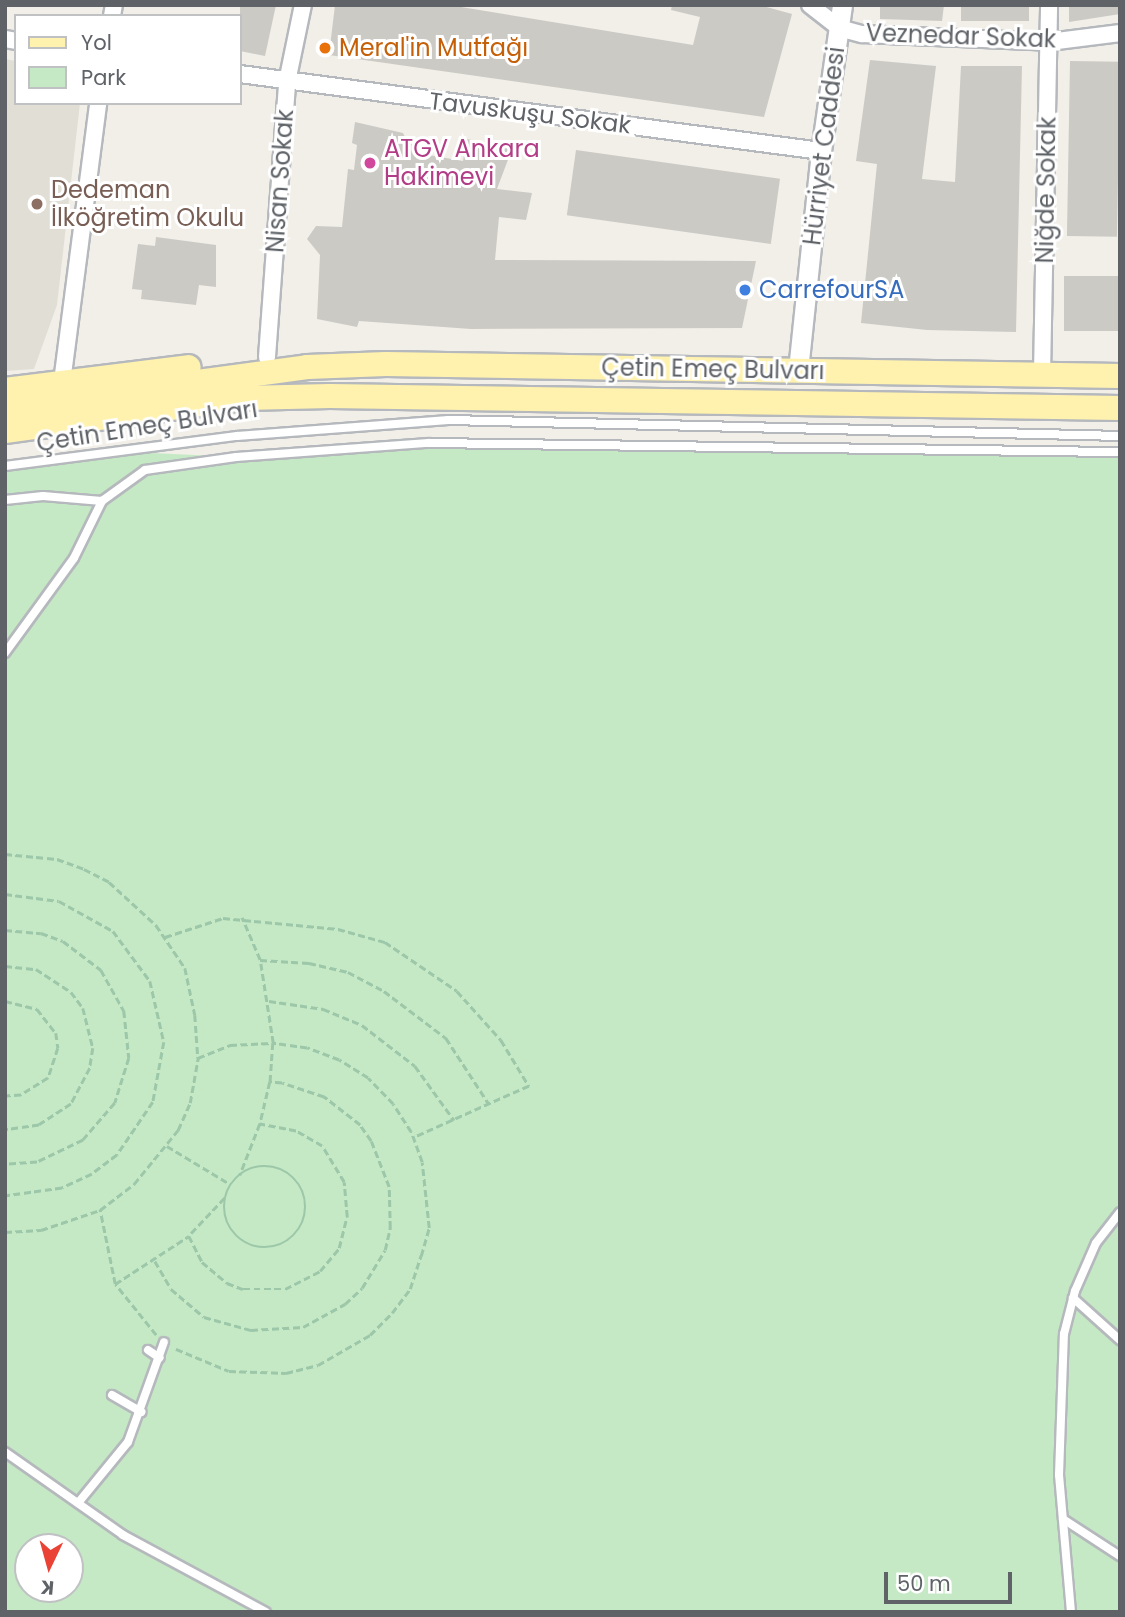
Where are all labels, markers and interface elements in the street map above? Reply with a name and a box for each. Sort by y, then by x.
legend [14,14,242,105]
street label: Veznedar Sokak [865,18,1057,54]
text: Yol [81,28,112,57]
place label: Meral'in Mutfağı [339,34,528,62]
marker: Meral'in Mutfağı [317,40,333,56]
street label: Hürriyet Caddesi [798,45,850,247]
text: Park [81,63,126,92]
street label: Tavuskuşu Sokak [428,86,632,140]
street label: Nisan Sokak [261,108,299,254]
street label: Niğde Sokak [1030,116,1062,264]
place label: ATGV Ankara Hakimevi [384,135,540,191]
marker: ATGV Ankara Hakimevi [362,155,378,171]
place label: Dedeman İlköğretim Okulu [51,176,244,232]
marker: Dedeman İlköğretim Okulu [29,196,45,212]
place label: CarrefourSA [759,276,904,304]
marker: CarrefourSA [737,282,753,298]
street label: Çetin Emeç Bulvarı [601,353,825,385]
street label: Çetin Emeç Bulvarı [35,394,259,458]
north arrow [14,1533,84,1603]
scale bar [887,1558,1015,1602]
text: 50 m [897,1569,951,1598]
text: K [40,1573,55,1601]

